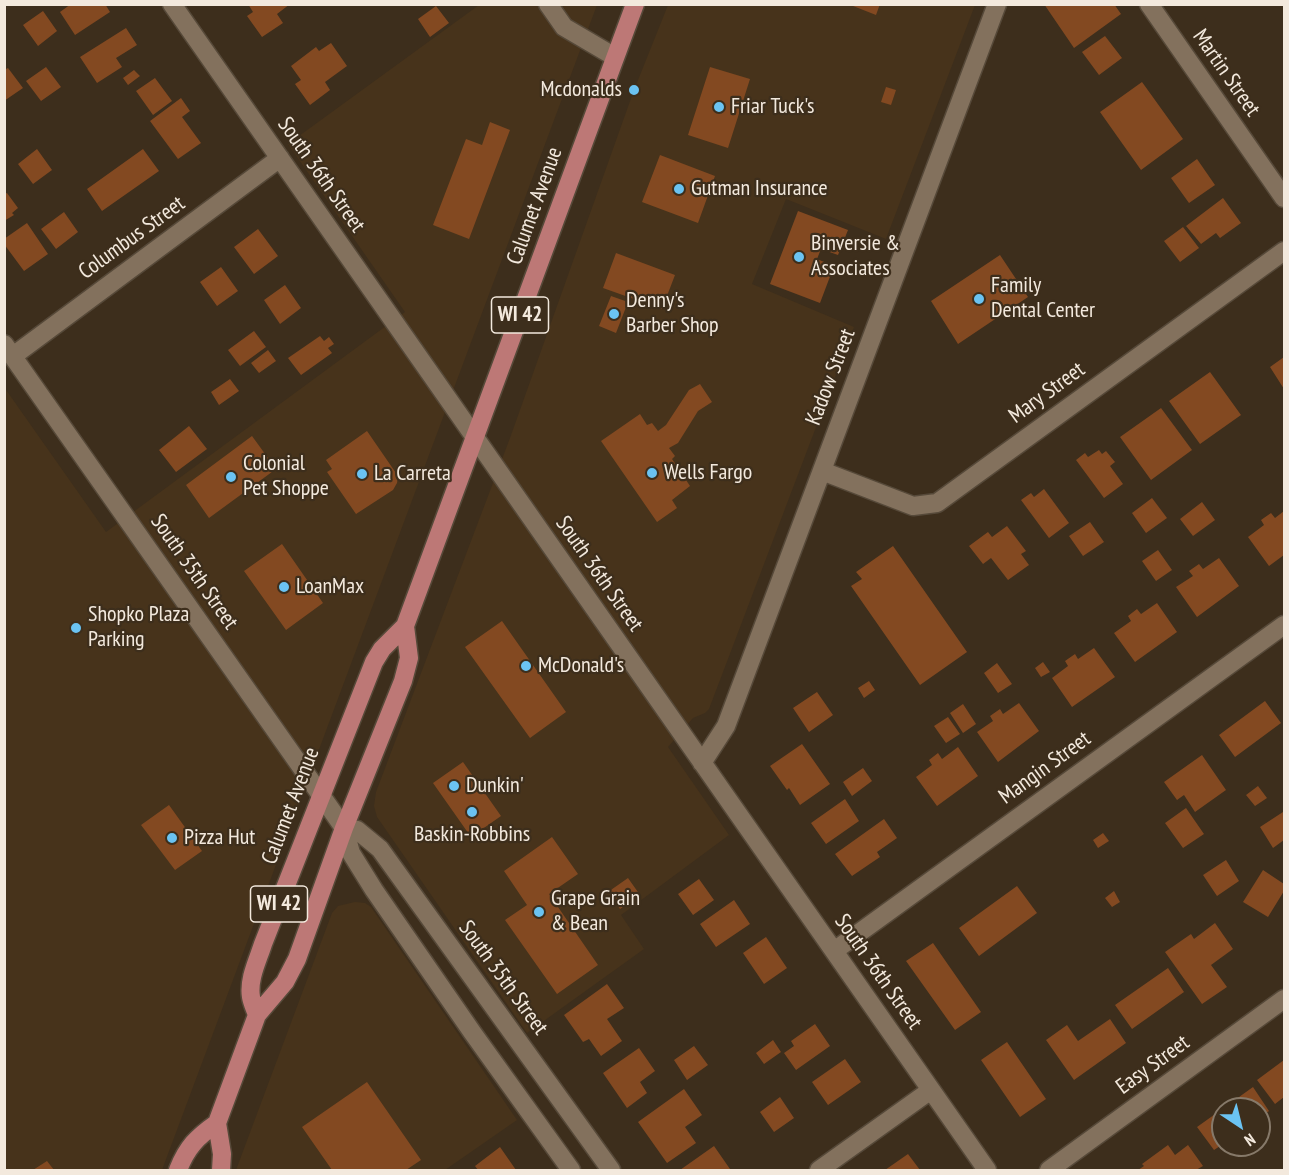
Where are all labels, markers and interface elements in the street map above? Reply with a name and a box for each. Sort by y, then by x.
street label: Martin Street [1186,24,1266,122]
place label: Mcdonalds [541,77,622,103]
marker: Mcdonalds [627,83,641,97]
place label: Friar Tuck's [731,94,815,120]
marker: Friar Tuck's [712,100,726,114]
street label: South 36th Street [272,112,370,238]
street label: Calumet Avenue [502,144,568,268]
place label: Gutman Insurance [691,176,828,202]
marker: Gutman Insurance [672,182,686,196]
street label: Columbus Street [74,191,190,285]
place label: Binversie & Associates [811,231,900,282]
marker: Binversie & Associates [792,250,806,264]
place label: Family Dental Center [991,273,1095,324]
place label: Denny's Barber Shop [626,288,719,340]
marker: Family Dental Center [972,292,986,306]
road number: WI 42 [492,297,548,333]
marker: Denny's Barber Shop [607,307,621,321]
street label: Kadow Street [801,325,861,429]
street label: Mary Street [1004,357,1090,429]
place label: Colonial Pet Shoppe [243,451,329,502]
place label: Wells Fargo [664,460,752,486]
place label: La Carreta [374,461,451,487]
marker: Wells Fargo [645,466,659,480]
marker: La Carreta [355,467,369,481]
marker: Colonial Pet Shoppe [224,470,238,484]
street label: South 35th Street [145,509,243,635]
street label: South 36th Street [550,511,648,637]
place label: LoanMax [296,574,364,600]
marker: LoanMax [277,580,291,594]
place label: Shopko Plaza Parking [88,602,189,654]
marker: Shopko Plaza Parking [69,621,83,635]
place label: McDonald's [538,653,624,679]
marker: McDonald's [519,659,533,673]
street label: Mangin Street [994,726,1096,810]
street label: Calumet Avenue [257,744,325,868]
place label: Dunkin' [466,773,524,799]
marker: Dunkin' [447,779,461,793]
marker: Baskin-Robbins [465,805,479,819]
place label: Baskin-Robbins [414,822,530,848]
place label: Pizza Hut [184,825,255,851]
marker: Pizza Hut [165,831,179,845]
road number: WI 42 [250,886,308,922]
place label: Grape Grain & Bean [551,886,640,938]
marker: Grape Grain & Bean [532,905,546,919]
street label: South 36th Street [829,909,927,1035]
street label: South 35th Street [453,916,553,1040]
street label: Easy Street [1111,1030,1195,1100]
north arrow [1211,1097,1271,1157]
text: N [1241,1129,1259,1151]

